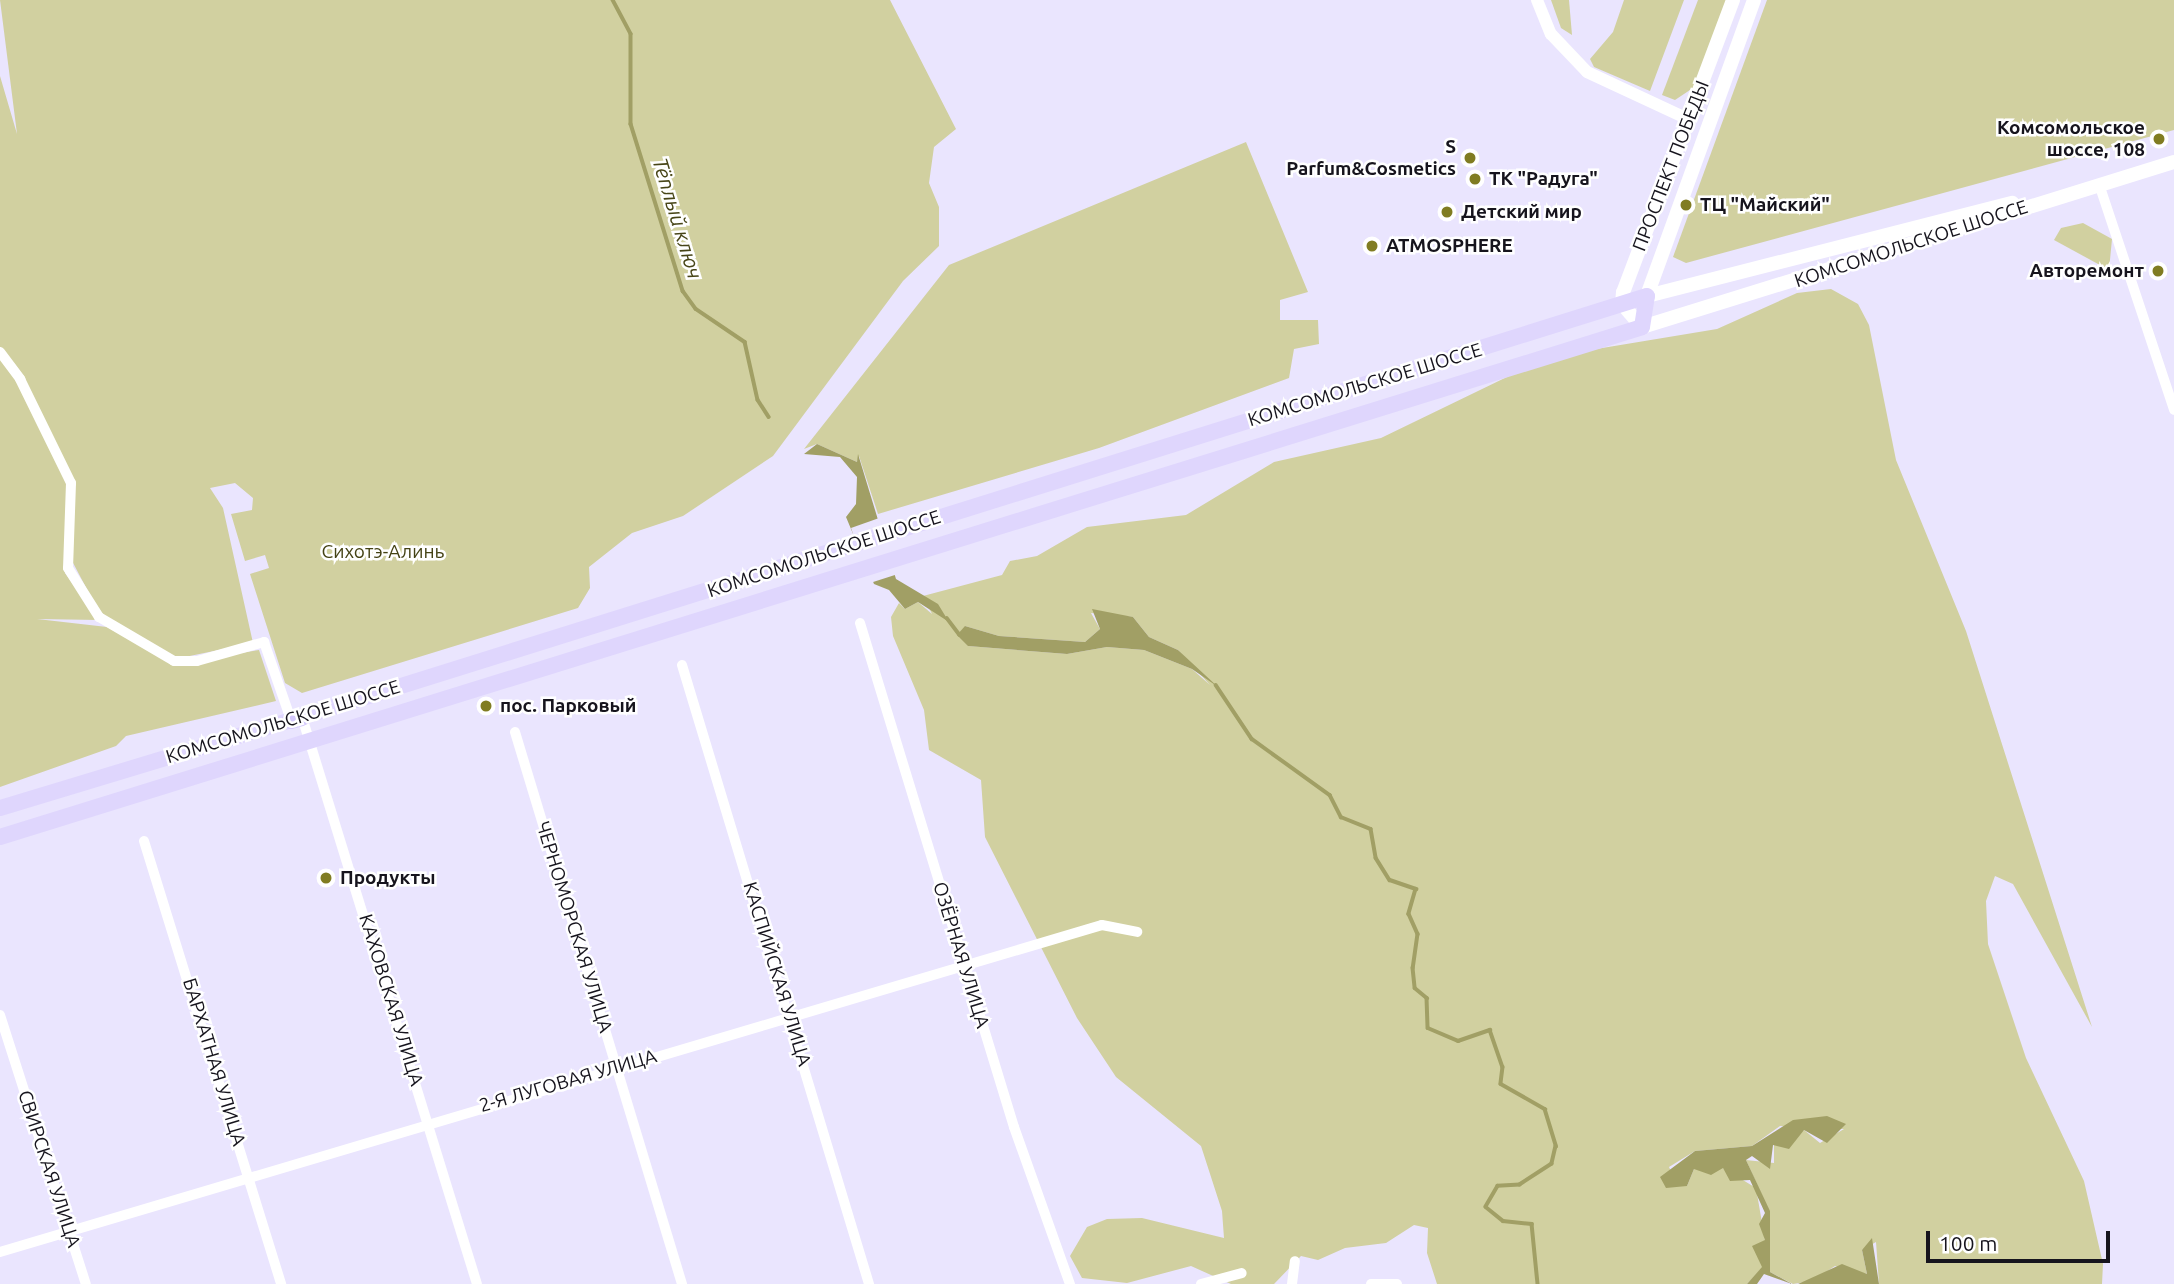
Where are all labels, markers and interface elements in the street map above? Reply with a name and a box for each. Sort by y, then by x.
street label: ПРОСПЕКТ ПОБЕДЫ [1628,78,1714,254]
place label: Комсомольское шоссе, 108 [1997,117,2145,161]
marker: Комсомольское шоссе, 108 [2151,131,2167,147]
place label: S Parfum&Cosmetics [1286,136,1456,180]
marker: S Parfum&Cosmetics [1462,150,1478,166]
water label: Тёплый ключ [648,155,708,281]
place label: ТК "Радуга" [1489,168,1598,190]
marker: ТК "Радуга" [1467,171,1483,187]
place label: ТЦ "Майский" [1700,194,1830,216]
street label: КОМСОМОЛЬСКОЕ ШОССЕ [1792,196,2030,292]
marker: ТЦ "Майский" [1678,197,1694,213]
place label: Детский мир [1461,201,1582,223]
marker: Детский мир [1439,204,1455,220]
place label: ATMOSPHERE [1386,235,1513,257]
marker: ATMOSPHERE [1364,238,1380,254]
place label: Авторемонт [2030,260,2144,282]
marker: Авторемонт [2150,263,2166,279]
street label: КОМСОМОЛЬСКОЕ ШОССЕ [1245,338,1485,432]
street label: КОМСОМОЛЬСКОЕ ШОССЕ [705,506,943,602]
park label: Сихотэ-Алинь [322,541,444,563]
street label: КОМСОМОЛЬСКОЕ ШОССЕ [163,675,403,769]
place label: пос. Парковый [500,695,636,717]
marker: пос. Парковый [478,698,494,714]
street label: ЧЕРНОМОРСКАЯ УЛИЦА [531,819,617,1035]
place label: Продукты [340,867,435,889]
marker: Продукты [318,870,334,886]
street label: КАСПИЙСКАЯ УЛИЦА [738,879,816,1069]
street label: ОЗЁРНАЯ УЛИЦА [928,879,994,1031]
street label: КАХОВСКАЯ УЛИЦА [354,911,428,1089]
street label: БАРХАТНАЯ УЛИЦА [178,975,250,1149]
street label: 2-Я ЛУГОВАЯ УЛИЦА [477,1045,659,1117]
street label: СВИРСКАЯ УЛИЦА [13,1088,85,1250]
scale bar [1929,1218,2113,1262]
text: 100 m [1939,1231,1997,1255]

